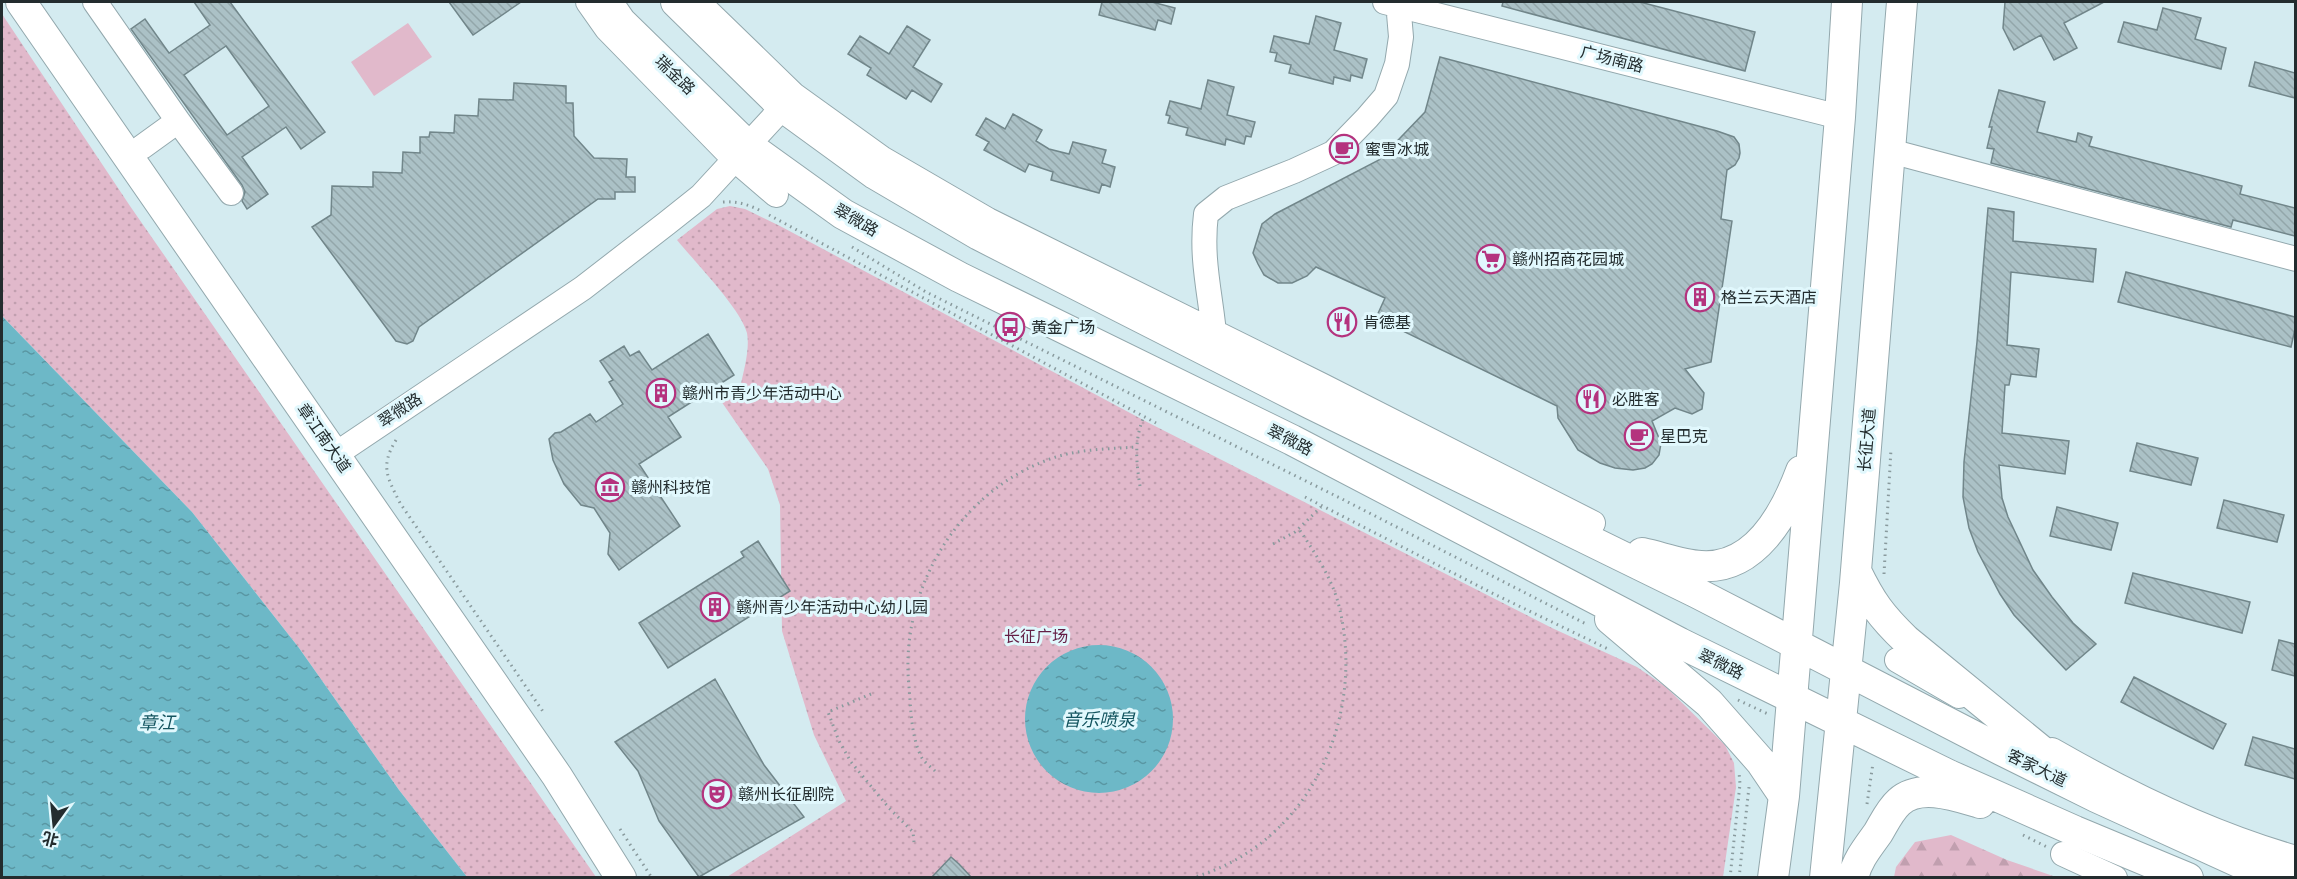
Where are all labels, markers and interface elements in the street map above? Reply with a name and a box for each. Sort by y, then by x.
street label: 广场南路 [1579,42,1645,76]
street label: 瑞金路 [651,51,699,99]
cafe icon: 蜜雪冰城 [1328,133,1360,165]
place label: 蜜雪冰城 [1365,140,1429,159]
street label: 翠微路 [830,200,882,240]
supermarket icon: 赣州招商花园城 [1475,243,1507,275]
place label: 赣州招商花园城 [1512,250,1624,269]
building icon: 格兰云天酒店 [1684,281,1716,313]
place label: 格兰云天酒店 [1721,288,1817,307]
restaurant icon: 肯德基 [1326,306,1358,338]
bus stop icon: 黄金广场 [994,311,1026,343]
place label: 肯德基 [1363,313,1411,332]
place label: 黄金广场 [1031,318,1095,337]
building icon: 赣州市青少年活动中心 [645,377,677,409]
restaurant icon: 必胜客 [1575,383,1607,415]
place label: 赣州市青少年活动中心 [682,384,842,403]
street label: 翠微路 [375,389,425,431]
place label: 必胜客 [1612,390,1660,409]
street label: 章江南大道 [293,400,355,476]
street label: 长征大道 [1855,407,1879,473]
cafe icon: 星巴克 [1623,420,1655,452]
street label: 翠微路 [1264,421,1316,459]
place label: 星巴克 [1660,427,1708,446]
museum icon: 赣州科技馆 [594,471,626,503]
place label: 赣州科技馆 [631,478,711,497]
building icon: 赣州青少年活动中心幼儿园 [699,591,731,623]
place label: 赣州青少年活动中心幼儿园 [736,598,928,617]
park label: 长征广场 [1004,627,1068,646]
street label: 翠微路 [1695,645,1747,683]
water label: 音乐喷泉 [1063,709,1136,730]
water label: 章江 [139,712,177,733]
street label: 客家大道 [2004,745,2070,791]
theatre icon: 赣州长征剧院 [701,778,733,810]
place label: 赣州长征剧院 [738,785,834,804]
north arrow [24,795,84,855]
text: 北 [40,828,60,850]

